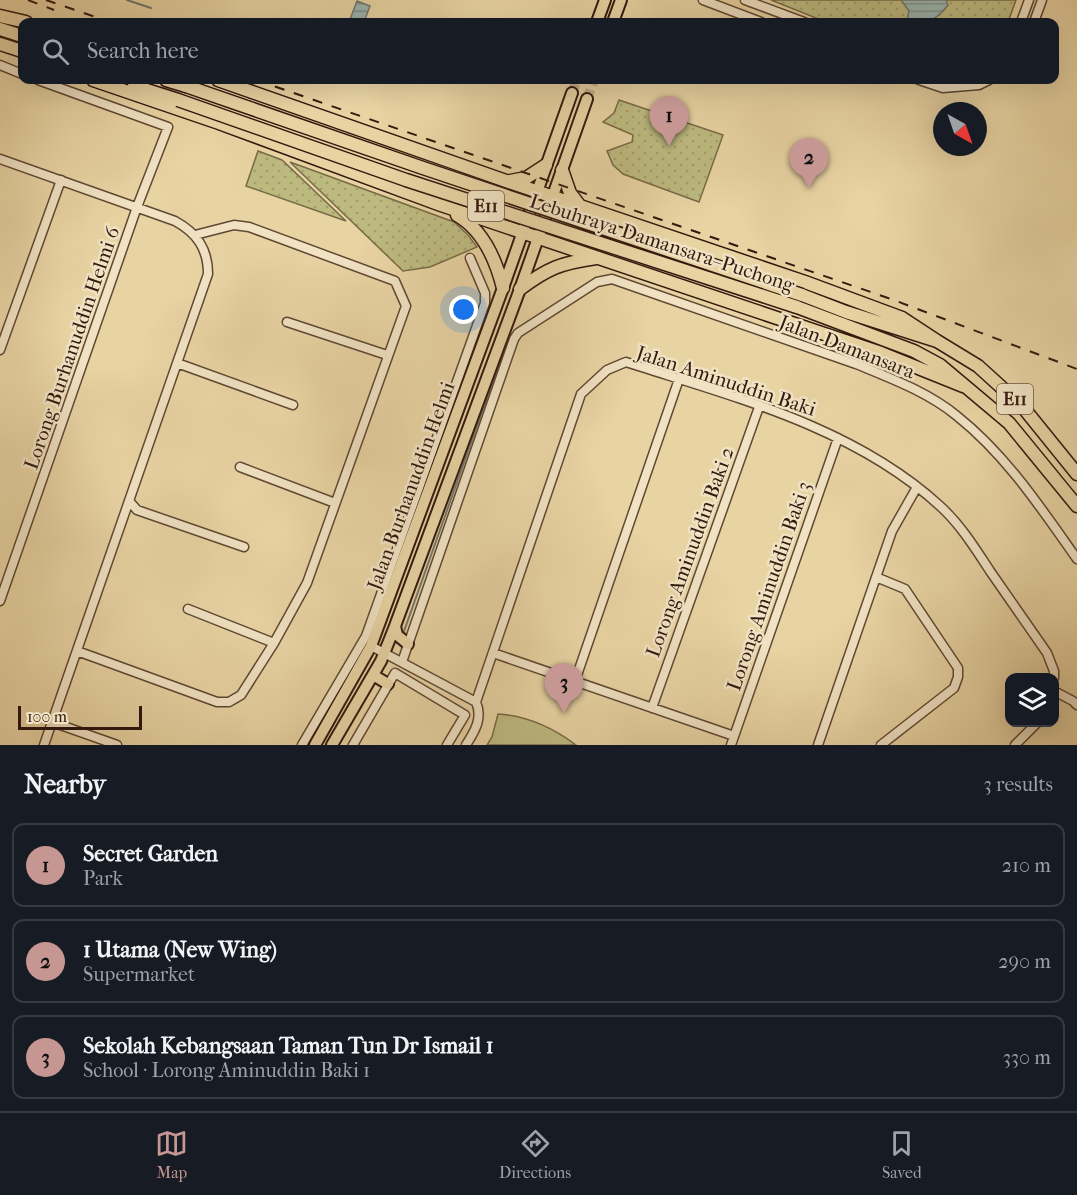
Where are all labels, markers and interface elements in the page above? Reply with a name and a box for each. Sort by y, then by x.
search box [18,18,1059,84]
icon: search [39,35,72,68]
text: Search here [87,38,199,64]
pin: 1 [650,96,688,146]
north arrow [933,102,987,156]
pin: 2 [790,138,828,188]
street label: Lebuhraya Damansara–Puchong [527,189,798,297]
road number: E11 [468,191,504,221]
street label: Lorong Burhanuddin Helmi 6 [20,224,124,472]
your location [449,295,478,324]
street label: Jalan Damansara [774,310,919,384]
street label: Jalan Aminuddin Baki [632,341,819,421]
street label: Jalan Burhanuddin Helmi [362,379,459,595]
road number: E11 [997,384,1033,414]
street label: Lorong Aminuddin Baki 2 [641,444,739,660]
street label: Lorong Aminuddin Baki 3 [722,478,816,694]
pin: 3 [544,664,584,713]
map controls [1005,673,1059,727]
button: layers [1005,673,1059,727]
scale bar [18,703,142,730]
text: 100 m [27,707,67,726]
text: Nearby [24,769,106,800]
text: 3 results [984,773,1053,796]
text: Secret Garden [83,841,218,867]
text: 1 [42,854,49,877]
text: 210 m [1002,854,1051,877]
text: Park [83,867,123,890]
text: 1 Utama (New Wing) [83,937,277,963]
text: 2 [40,950,51,973]
text: 290 m [998,950,1051,973]
text: Supermarket [83,963,195,986]
text: Sekolah Kebangsaan Taman Tun Dr Ismail 1 [83,1033,494,1059]
text: 3 [41,1046,50,1069]
text: 330 m [1003,1046,1051,1069]
text: School · Lorong Aminuddin Baki 1 [83,1059,370,1082]
tab: Map [155,1127,188,1182]
tab: Directions [499,1127,571,1182]
tab: Saved [882,1127,922,1182]

